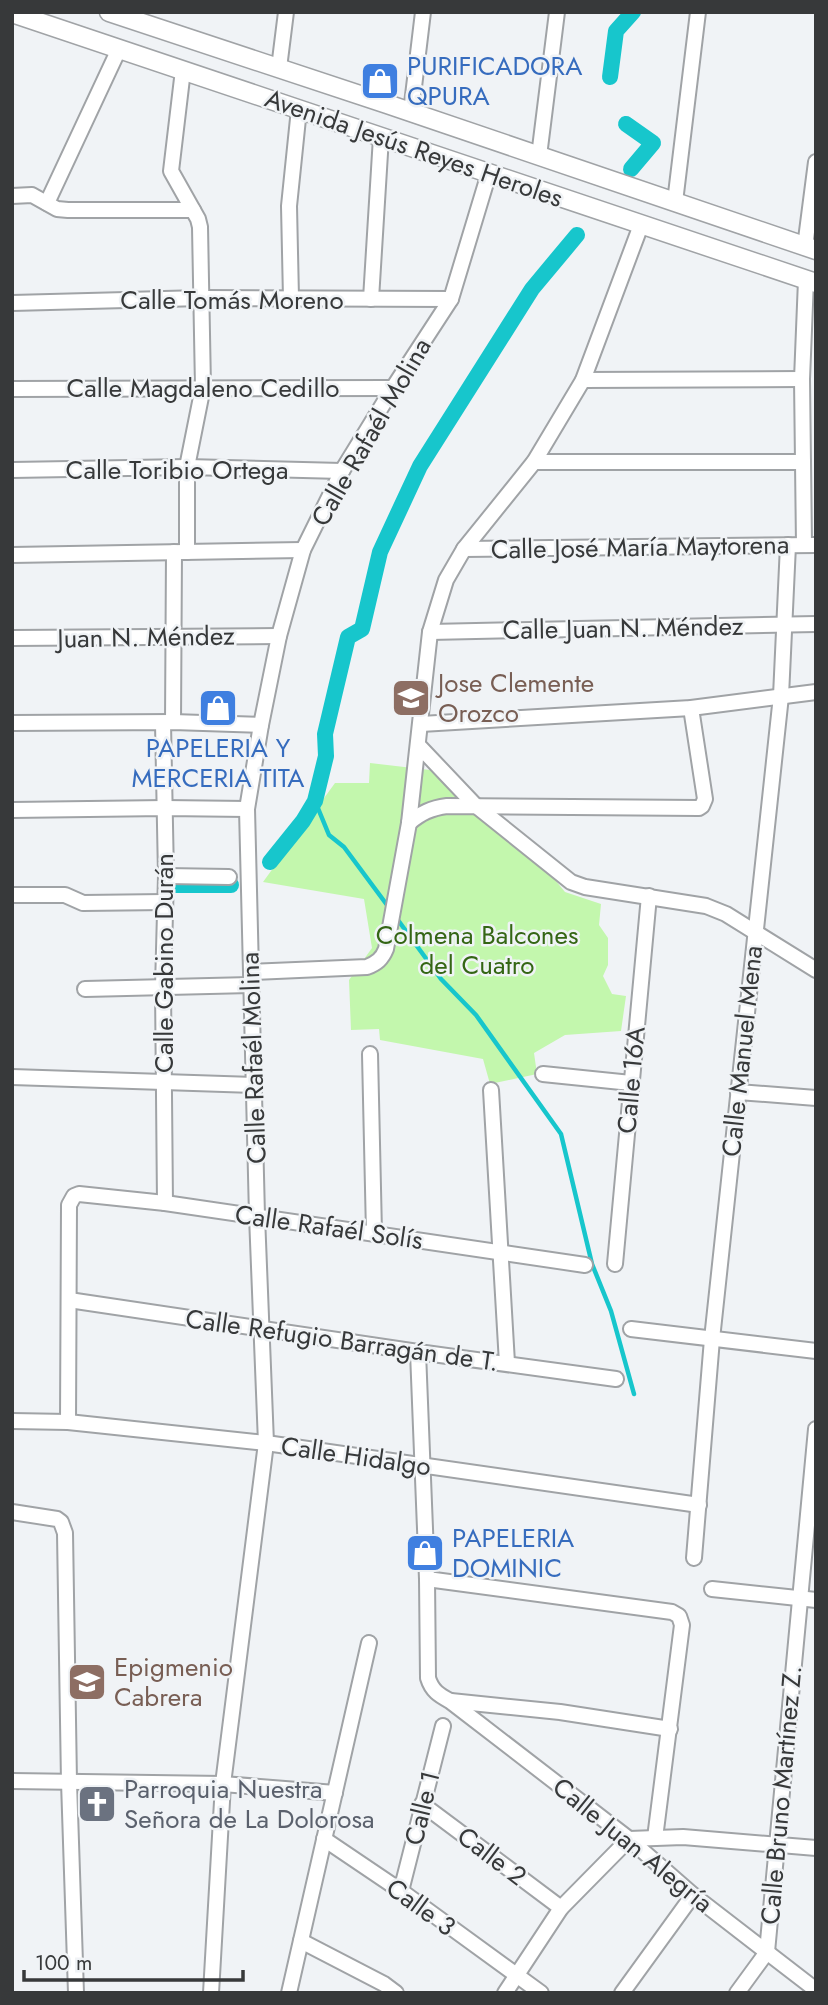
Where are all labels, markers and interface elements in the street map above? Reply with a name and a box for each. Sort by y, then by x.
place label: PURIFICADORA QPURA [407,47,583,115]
shop icon: PURIFICADORA QPURA [359,60,401,102]
street label: Avenida Jesús Reyes Heroles [260,79,568,217]
street label: Calle Tomás Moreno [120,281,344,319]
street label: Calle Rafaél Molina [302,331,440,533]
street label: Calle Magdaleno Cedillo [66,369,340,407]
street label: Calle Toribio Ortega [66,451,288,489]
street label: Calle José María Maytorena [490,525,790,569]
street label: Calle Juan N. Méndez [502,607,744,649]
street label: Juan N. Méndez [54,616,235,658]
place label: Jose Clemente Orozco [435,664,594,732]
school or university icon: Jose Clemente Orozco [390,677,432,719]
shop icon: PAPELERIA Y MERCERIA TITA [197,687,239,729]
place label: PAPELERIA Y MERCERIA TITA [131,729,305,797]
street label: Calle Gabino Durán [145,853,183,1073]
park label: Colmena Balcones del Cuatro [376,916,578,984]
street label: Calle Manuel Mena [712,944,772,1158]
street label: Calle Rafaél Molina [230,952,276,1164]
street label: Calle 16A [607,1024,655,1135]
street label: Calle Rafaél Solís [233,1195,425,1259]
street label: Calle Refugio Barragán de T. [183,1299,501,1381]
street label: Calle Hidalgo [279,1427,433,1485]
place label: PAPELERIA DOMINIC [452,1519,575,1587]
shop icon: PAPELERIA DOMINIC [404,1532,446,1574]
place label: Epigmenio Cabrera [114,1648,233,1716]
school or university icon: Epigmenio Cabrera [66,1661,108,1703]
street label: Calle Bruno Martínez Z. [751,1664,811,1926]
street label: Calle 1 [394,1767,450,1849]
street label: Calle Juan Alegría [545,1768,721,1922]
place label: Parroquia Nuestra Señora de La Dolorosa [124,1770,374,1838]
church icon: Parroquia Nuestra Señora de La Dolorosa [76,1783,118,1825]
street label: Calle 2 [449,1817,535,1895]
street label: Calle 3 [378,1869,464,1945]
scale bar [24,1938,243,1982]
text: 100 m [35,1948,92,1978]

